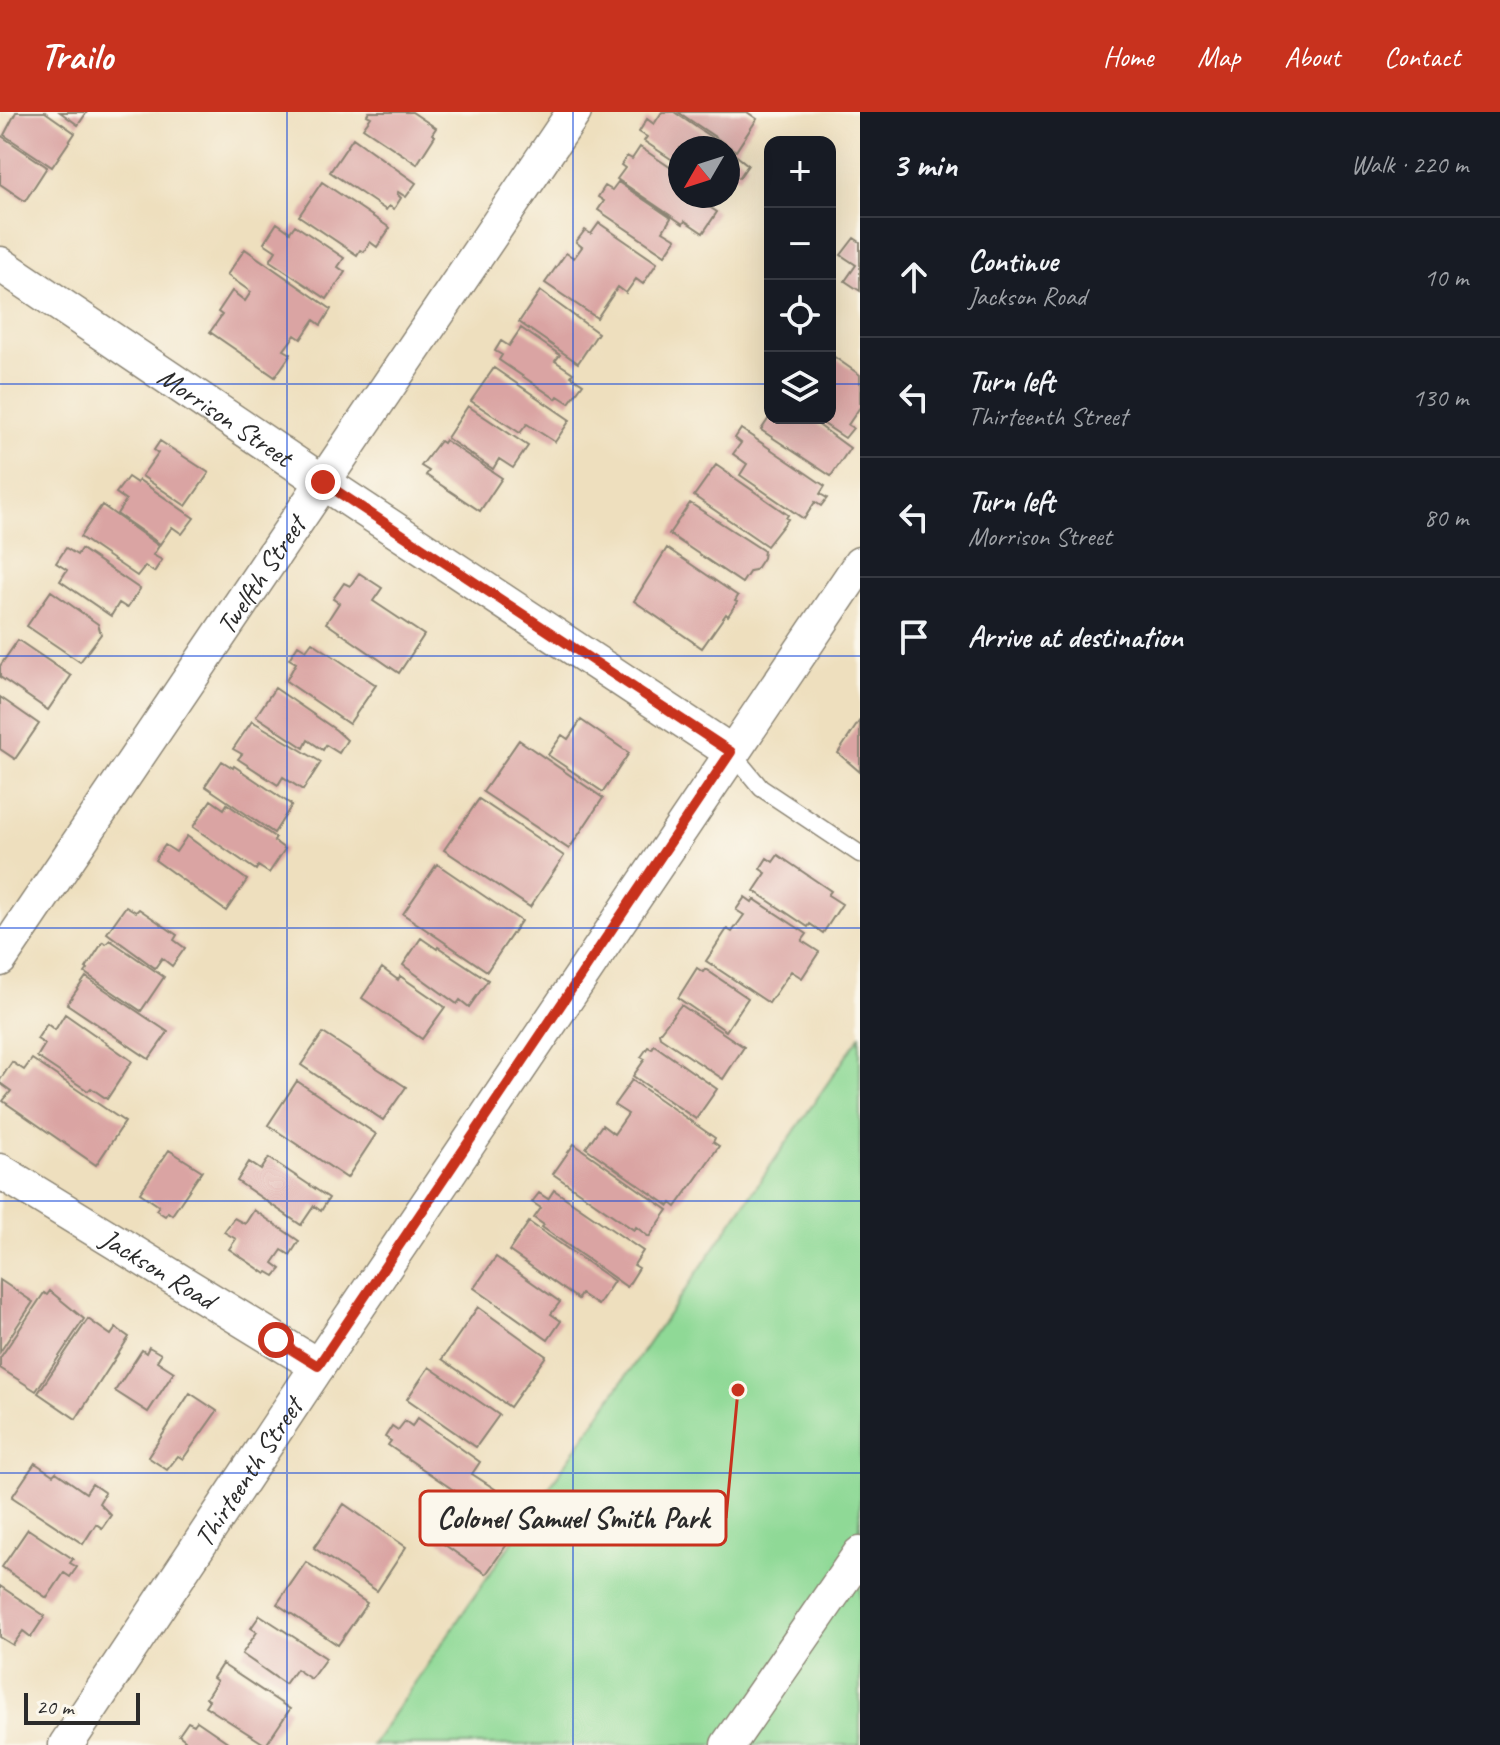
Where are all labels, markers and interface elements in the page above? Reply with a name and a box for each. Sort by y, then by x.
text: Trailo [40,33,113,80]
text: Home [1103,39,1153,74]
text: Map [1197,39,1240,74]
text: About [1284,39,1340,74]
text: Contact [1384,39,1460,74]
north arrow [668,136,740,208]
map controls [764,136,836,424]
button: + [764,136,836,208]
text: 3 min [892,143,957,186]
text: Walk · 220 m [1351,148,1468,181]
button: − [764,208,836,280]
text: Continue [968,242,1058,280]
icon: ahead [892,255,936,299]
text: 10 m [1424,261,1468,294]
button: locate [764,280,836,352]
text: Jackson Road [968,280,1086,313]
button: layers [764,352,836,424]
street label: Morrison Street [151,359,301,476]
text: Turn left [968,362,1055,400]
icon: left [892,375,936,419]
text: 130 m [1412,381,1468,414]
text: Thirteenth Street [968,400,1127,433]
route end [305,464,341,500]
text: Turn left [968,482,1055,520]
icon: left [892,495,936,539]
text: 80 m [1424,501,1468,534]
street label: Twelfth Street [208,506,315,641]
text: Morrison Street [968,520,1112,553]
icon: arrive [892,615,936,659]
text: Arrive at destination [968,618,1183,656]
street label: Jackson Road [93,1219,225,1319]
route start [258,1322,294,1358]
street label: Thirteenth Street [186,1388,312,1553]
callout: Colonel Samuel Smith Park [420,1491,726,1545]
text: Colonel Samuel Smith Park [437,1499,712,1537]
scale bar [24,1689,140,1725]
text: 20 m [36,1693,73,1721]

